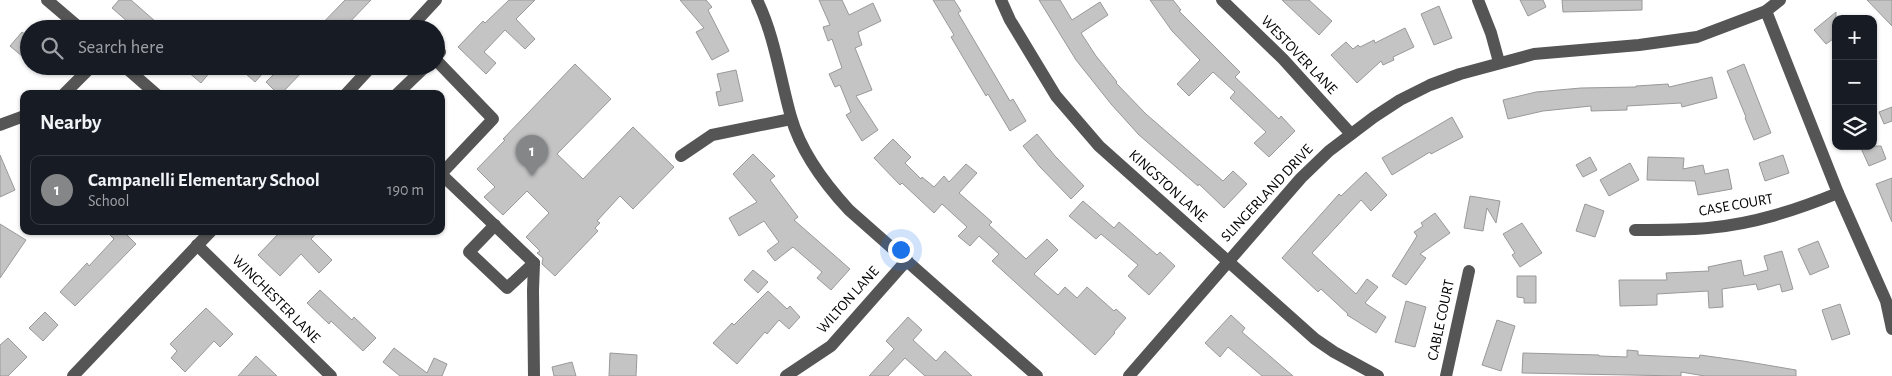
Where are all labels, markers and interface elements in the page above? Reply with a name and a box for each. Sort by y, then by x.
street label: WESTOVER LANE [1258,13,1340,97]
map controls [1832,15,1877,150]
button: + [1832,15,1877,60]
search box [20,20,445,75]
icon: search [38,34,66,62]
text: Search here [78,38,164,57]
button: − [1832,60,1877,105]
button: layers [1832,105,1877,150]
text: Nearby [40,112,101,133]
pin: 1 [516,135,548,176]
street label: SLINGERLAND DRIVE [1218,142,1316,244]
street label: KINGSTON LANE [1126,147,1210,225]
text: Campanelli Elementary School [88,171,320,190]
text: 1 [54,182,60,198]
text: 190 m [387,182,424,198]
street label: CASE COURT [1698,191,1775,219]
text: School [88,193,129,209]
your location [888,237,914,263]
street label: WINCHESTER LANE [229,252,323,346]
street label: WILTON LANE [814,264,882,336]
street label: CABLE COURT [1425,278,1457,362]

